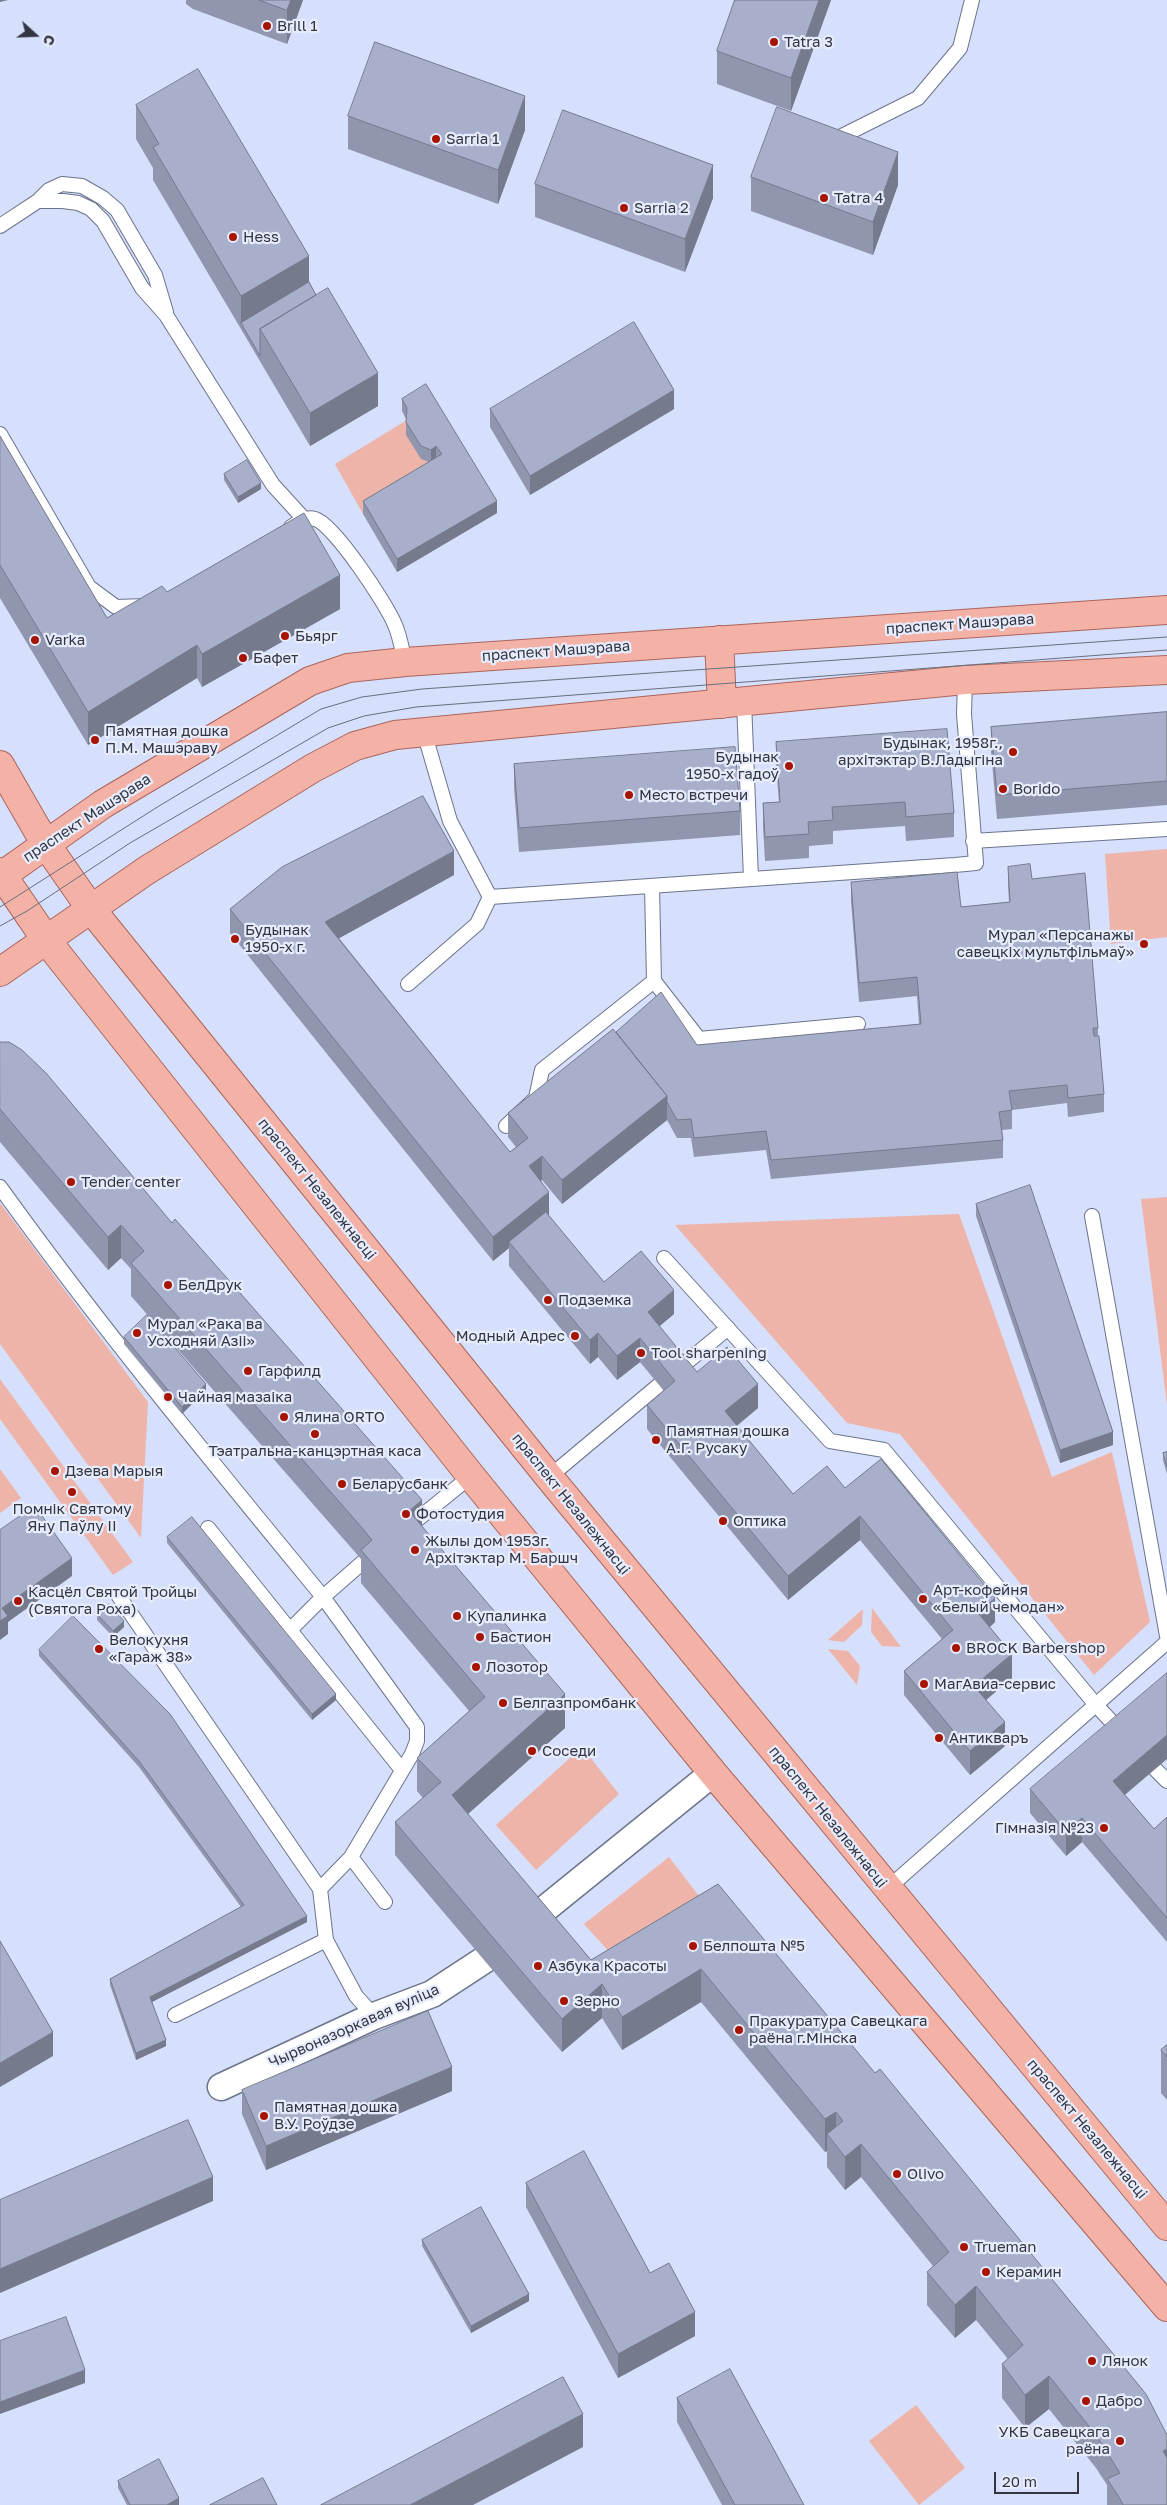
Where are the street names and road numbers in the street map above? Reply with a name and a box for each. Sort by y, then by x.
street label: праспект Машэрава [885,610,1035,638]
street label: праспект Машэрава [481,637,631,665]
street label: праспект Машэрава [20,770,154,866]
street label: праспект Незалежнасці [254,1115,380,1263]
street label: праспект Незалежнасці [508,1430,634,1578]
street label: праспект Незалежнасці [765,1743,891,1891]
street label: Чырвоназоркавая вуліца [266,1980,442,2072]
street label: праспект Незалежнасці [1023,2055,1151,2203]

